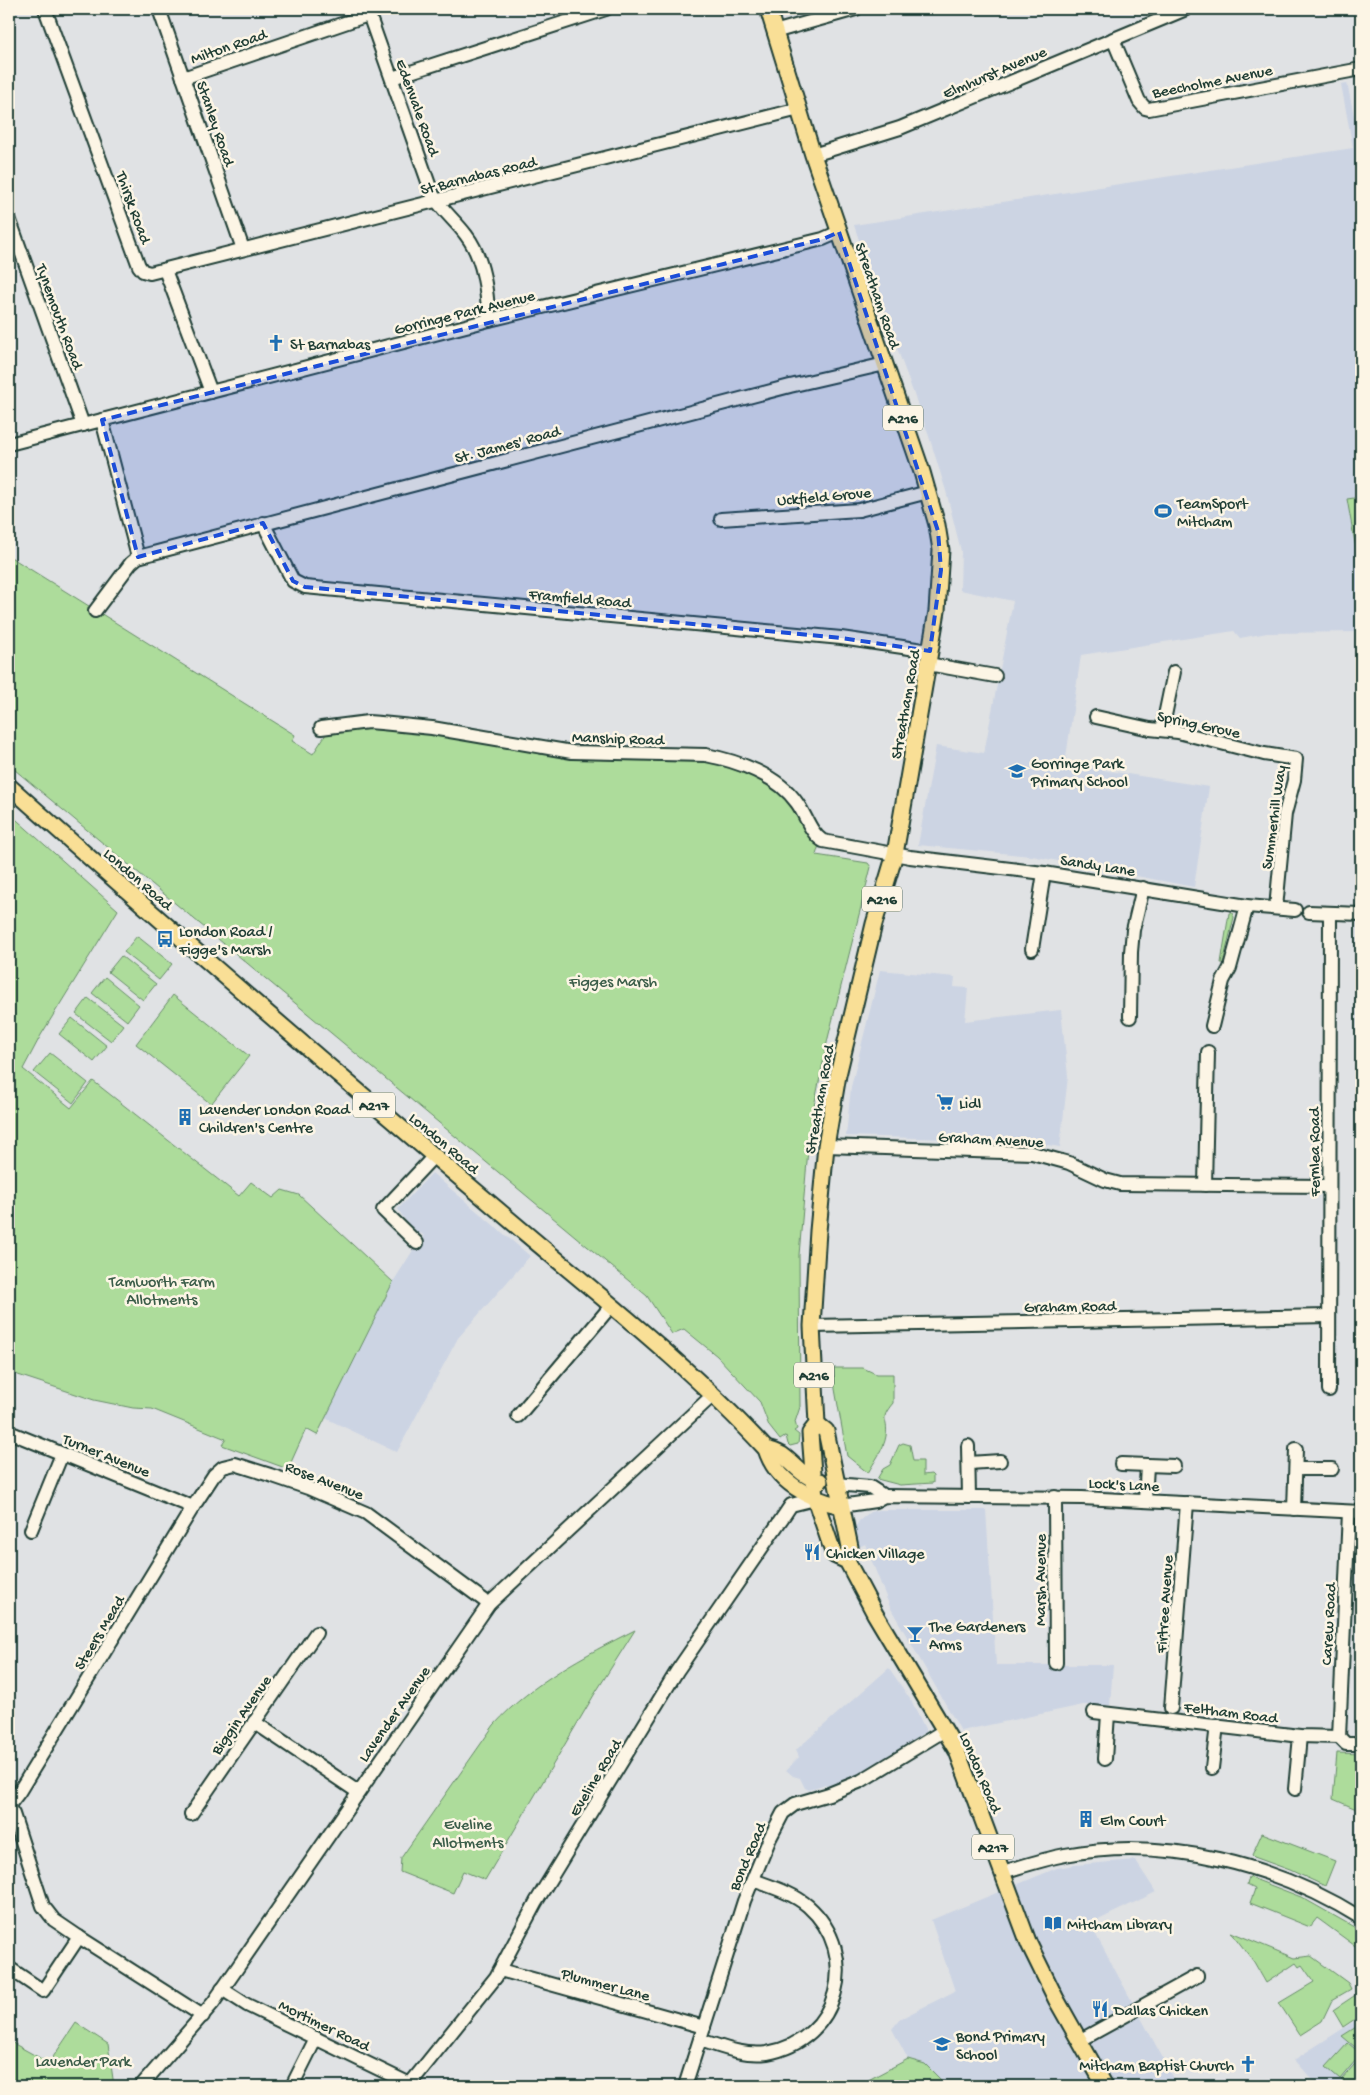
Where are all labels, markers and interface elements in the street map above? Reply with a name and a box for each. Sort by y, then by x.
street label: Milton Road [189,26,271,70]
street label: Elmhurst Avenue [941,44,1051,105]
street label: Edenvale Road [389,57,443,161]
street label: Beecholme Avenue [1150,62,1275,105]
street label: Stanley Road [190,79,238,171]
street label: St Barnabas Road [419,153,540,201]
street label: Thirsk Road [110,168,154,249]
street label: Streatham Road [849,241,903,353]
street label: Tynemouth Road [29,261,86,374]
street label: Gorringe Park Avenue [393,288,538,341]
church icon: St Barnabas [266,333,286,353]
place label: St Barnabas [290,337,371,356]
road number: A216 [883,406,923,430]
street label: St. James' Road [453,423,564,470]
street label: Uckfield Grove [776,485,873,512]
place label: TeamSport Mitcham [1176,496,1249,533]
sports icon: TeamSport Mitcham [1153,501,1173,521]
street label: Framfield Road [527,586,633,615]
street label: Streatham Road [888,647,927,761]
street label: Spring Grove [1155,708,1242,745]
street label: Manship Road [571,729,666,752]
place label: Gorringe Park Primary School [1030,756,1128,793]
school or university icon: Gorringe Park Primary School [1007,761,1027,781]
street label: Summerhill Way [1259,764,1292,871]
street label: London Road [98,845,177,917]
street label: Sandy Lane [1059,852,1137,883]
road number: A216 [862,886,902,912]
place label: London Road / Figge's Marsh [178,924,273,961]
bus stop icon: London Road / Figge's Marsh [155,929,175,949]
park label: Figges Marsh [568,974,657,993]
street label: Streatham Road [802,1042,841,1156]
road number: A217 [353,1092,395,1118]
supermarket icon: Lidl [935,1092,955,1112]
place label: Lidl [959,1096,981,1115]
place label: Lavender London Road Children's Centre [199,1102,351,1139]
street label: Fernlea Road [1307,1106,1326,1198]
building icon: Lavender London Road Children's Centre [175,1107,195,1127]
street label: London Road [404,1110,483,1181]
street label: Graham Avenue [938,1129,1045,1154]
park label: Tamworth Farm Allotments [108,1274,216,1311]
street label: Graham Road [1024,1298,1118,1319]
road number: A216 [794,1362,834,1388]
street label: Turner Avenue [58,1431,153,1484]
street label: Rose Avenue [282,1459,366,1506]
street label: Lock's Lane [1088,1475,1161,1498]
street label: Marsh Avenue [1033,1533,1052,1626]
restaurant icon: Chicken Village [802,1542,822,1562]
place label: Chicken Village [826,1546,925,1565]
street label: Firtree Avenue [1154,1554,1179,1655]
street label: Carew Road [1319,1581,1342,1666]
street label: Steers Mead [71,1592,131,1674]
place label: The Gardeners Arms [928,1619,1027,1656]
bar icon: The Gardeners Arms [905,1624,925,1644]
street label: Lavender Avenue [356,1663,436,1767]
street label: Biggin Avenue [208,1672,278,1760]
street label: Feltham Road [1182,1699,1280,1730]
street label: London Road [953,1730,1005,1818]
street label: Eveline Road [566,1735,628,1821]
building icon: Elm Court [1076,1809,1096,1829]
place label: Elm Court [1100,1813,1167,1832]
park label: Eveline Allotments [433,1817,505,1854]
street label: Bond Road [726,1819,773,1895]
road number: A217 [972,1834,1014,1860]
library icon: Mitcham Library [1043,1913,1063,1933]
place label: Mitcham Library [1067,1917,1172,1936]
street label: Plummer Lane [558,1965,652,2008]
street label: Mortimer Road [275,1997,374,2058]
restaurant icon: Dallas Chicken [1090,1999,1110,2019]
place label: Dallas Chicken [1113,2003,1208,2022]
place label: Bond Primary School [955,2029,1045,2066]
school or university icon: Bond Primary School [932,2034,952,2054]
park label: Lavender Park [35,2054,132,2073]
church icon: Mitcham Baptist Church [1238,2054,1258,2074]
place label: Mitcham Baptist Church [1079,2058,1234,2077]

